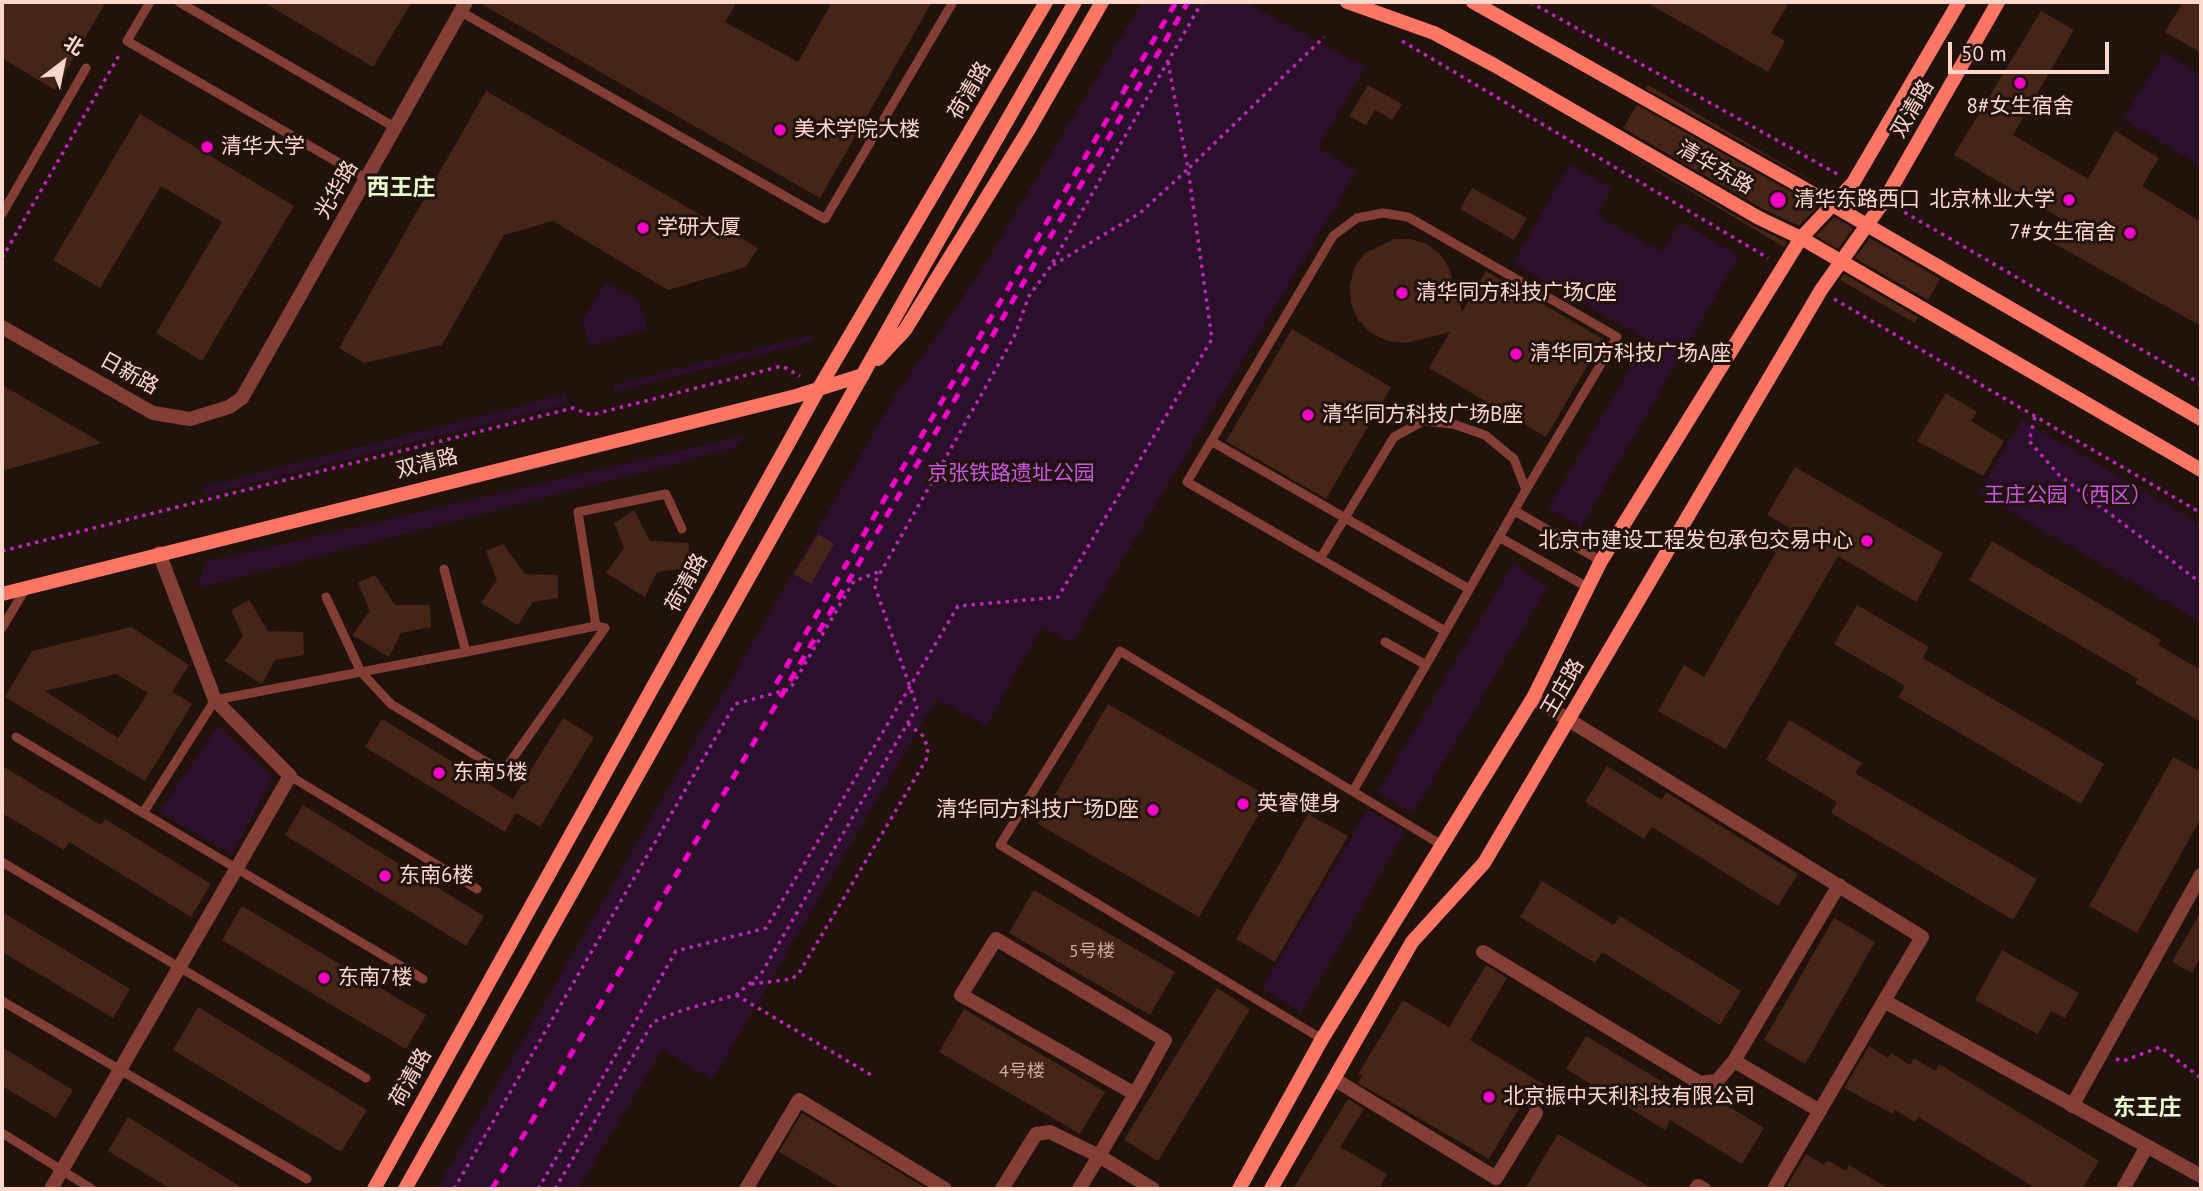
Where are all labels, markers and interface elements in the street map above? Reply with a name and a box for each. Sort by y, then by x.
north arrow [28,28,98,98]
scale bar [1951,28,2112,72]
text: 北 [60,30,89,60]
text: 50 m [1961,40,2007,67]
street label: 荷清路 [943,57,997,125]
street label: 双清路 [1886,75,1940,143]
marker: 8#女生宿舍 [2012,75,2028,91]
place label: 8#女生宿舍 [1967,94,2073,120]
place label: 美术学院大楼 [794,117,920,143]
marker: 美术学院大楼 [772,122,788,138]
place label: 清华大学 [221,134,305,160]
street label: 清华东路 [1672,136,1758,200]
marker: 清华大学 [199,139,215,155]
street label: 光华路 [310,156,364,224]
district label: 西王庄 [367,174,435,202]
place label: 清华东路西口 [1794,187,1920,213]
place label: 北京林业大学 [1929,187,2055,213]
marker: 清华东路西口 [1768,190,1788,210]
marker: 北京林业大学 [2061,192,2077,208]
place label: 学研大厦 [657,215,741,241]
marker: 学研大厦 [635,220,651,236]
place label: 7#女生宿舍 [2009,220,2116,246]
marker: 7#女生宿舍 [2122,225,2138,241]
place label: 清华同方科技广场C座 [1416,280,1617,306]
marker: 清华同方科技广场C座 [1394,285,1410,301]
place label: 清华同方科技广场A座 [1530,341,1731,367]
marker: 清华同方科技广场A座 [1508,346,1524,362]
street label: 日新路 [95,348,163,400]
place label: 清华同方科技广场B座 [1322,402,1523,428]
marker: 清华同方科技广场B座 [1300,407,1316,423]
street label: 双清路 [393,444,461,484]
park label: 京张铁路遗址公园 [927,461,1095,487]
park label: 王庄公园（西区） [1984,483,2152,509]
place label: 北京市建设工程发包承包交易中心 [1538,528,1853,554]
marker: 北京市建设工程发包承包交易中心 [1859,533,1875,549]
street label: 荷清路 [661,549,713,617]
street label: 王庄路 [1536,654,1590,722]
place label: 东南5楼 [453,760,527,786]
marker: 东南5楼 [431,765,447,781]
place label: 英睿健身 [1257,791,1341,817]
marker: 英睿健身 [1235,796,1251,812]
place label: 清华同方科技广场D座 [936,797,1139,823]
marker: 清华同方科技广场D座 [1145,802,1161,818]
place label: 东南6楼 [399,863,473,889]
marker: 东南6楼 [377,868,393,884]
house number: 5号楼 [1069,941,1115,963]
place label: 东南7楼 [338,965,412,991]
marker: 东南7楼 [316,970,332,986]
street label: 荷清路 [385,1044,437,1112]
house number: 4号楼 [999,1061,1045,1083]
place label: 北京振中天利科技有限公司 [1503,1084,1755,1110]
marker: 北京振中天利科技有限公司 [1481,1089,1497,1105]
district label: 东王庄 [2113,1094,2181,1122]

